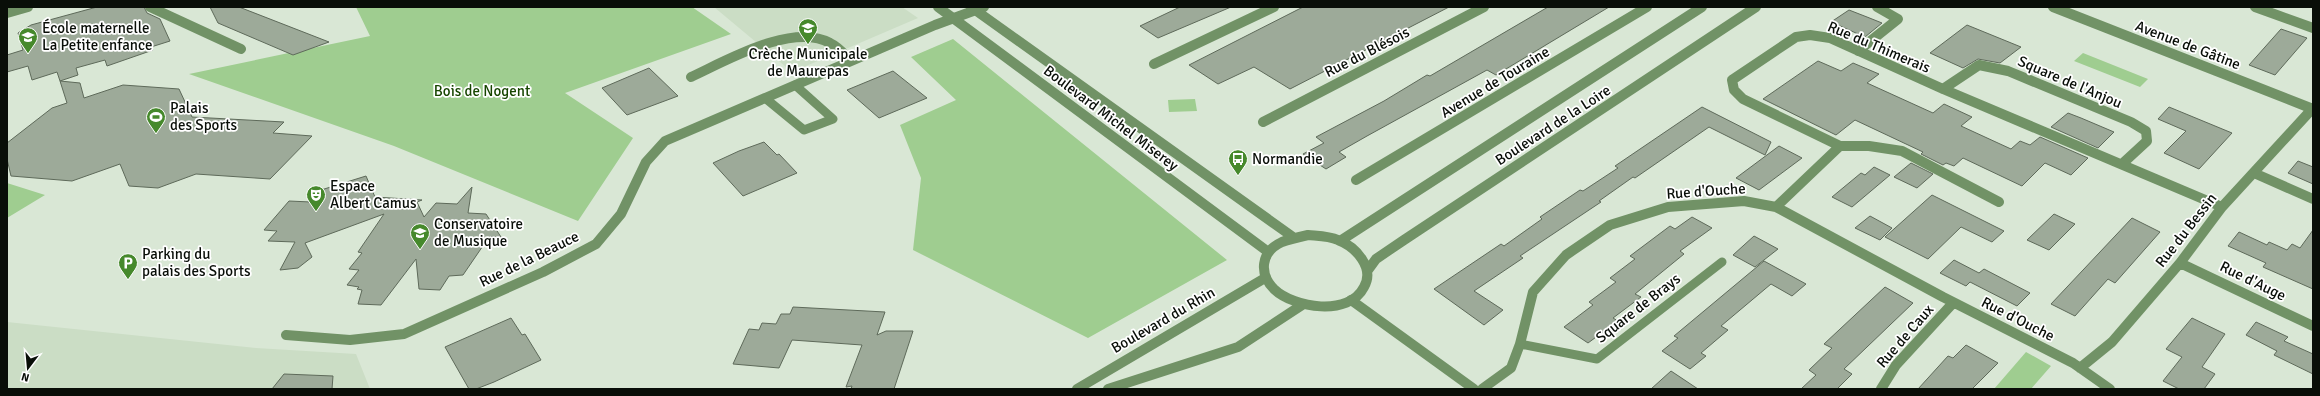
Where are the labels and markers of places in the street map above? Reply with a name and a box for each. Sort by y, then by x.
school or university icon: Crèche Municipale de Maurepas [797,17,819,45]
place label: École maternelle La Petite enfance [42,18,152,54]
school or university icon: École maternelle La Petite enfance [17,26,39,54]
place label: Crèche Municipale de Maurepas [748,45,868,80]
place label: Palais des Sports [170,99,237,134]
sports icon: Palais des Sports [145,106,167,134]
bus stop icon: Normandie [1227,148,1249,176]
place label: Normandie [1252,150,1323,168]
place label: Espace Albert Camus [330,177,417,212]
theatre icon: Espace Albert Camus [305,184,327,212]
place label: Conservatoire de Musique [434,215,523,250]
school or university icon: Conservatoire de Musique [409,222,431,250]
place label: Parking du palais des Sports [142,245,251,280]
parking icon: Parking du palais des Sports [117,252,139,280]

